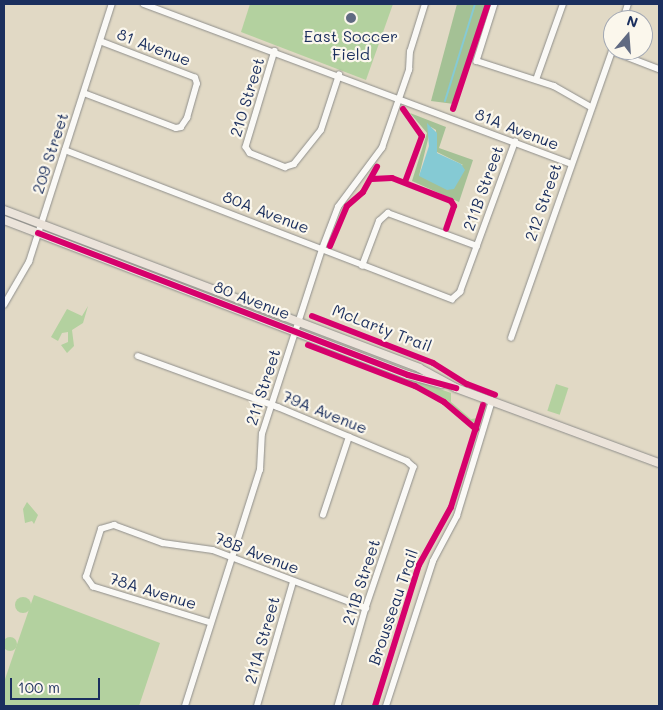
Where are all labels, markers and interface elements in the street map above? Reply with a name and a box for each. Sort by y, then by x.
north arrow [603,10,653,60]
text: N [624,11,640,32]
marker: East Soccer Field [345,12,357,24]
street label: 81 Avenue [114,24,194,70]
place label: East Soccer Field [304,26,398,64]
street label: 210 Street [226,55,268,139]
street label: 81A Avenue [472,104,562,154]
street label: 209 Street [28,110,72,196]
street label: 211B Street [459,143,507,233]
street label: 212 Street [521,161,565,243]
street label: 80A Avenue [220,187,312,237]
street label: 80 Avenue [211,277,293,323]
street label: McLarty Trail [330,300,434,356]
street label: 211 Street [242,346,284,428]
street label: 79A Avenue [280,386,370,438]
street label: 78B Avenue [212,528,302,578]
street label: 211B Street [338,537,384,627]
street label: Brousseau Trail [364,547,422,667]
street label: 78A Avenue [107,569,199,613]
street label: 211A Street [240,594,284,686]
scale bar [12,668,102,700]
text: 100 m [18,677,60,697]

